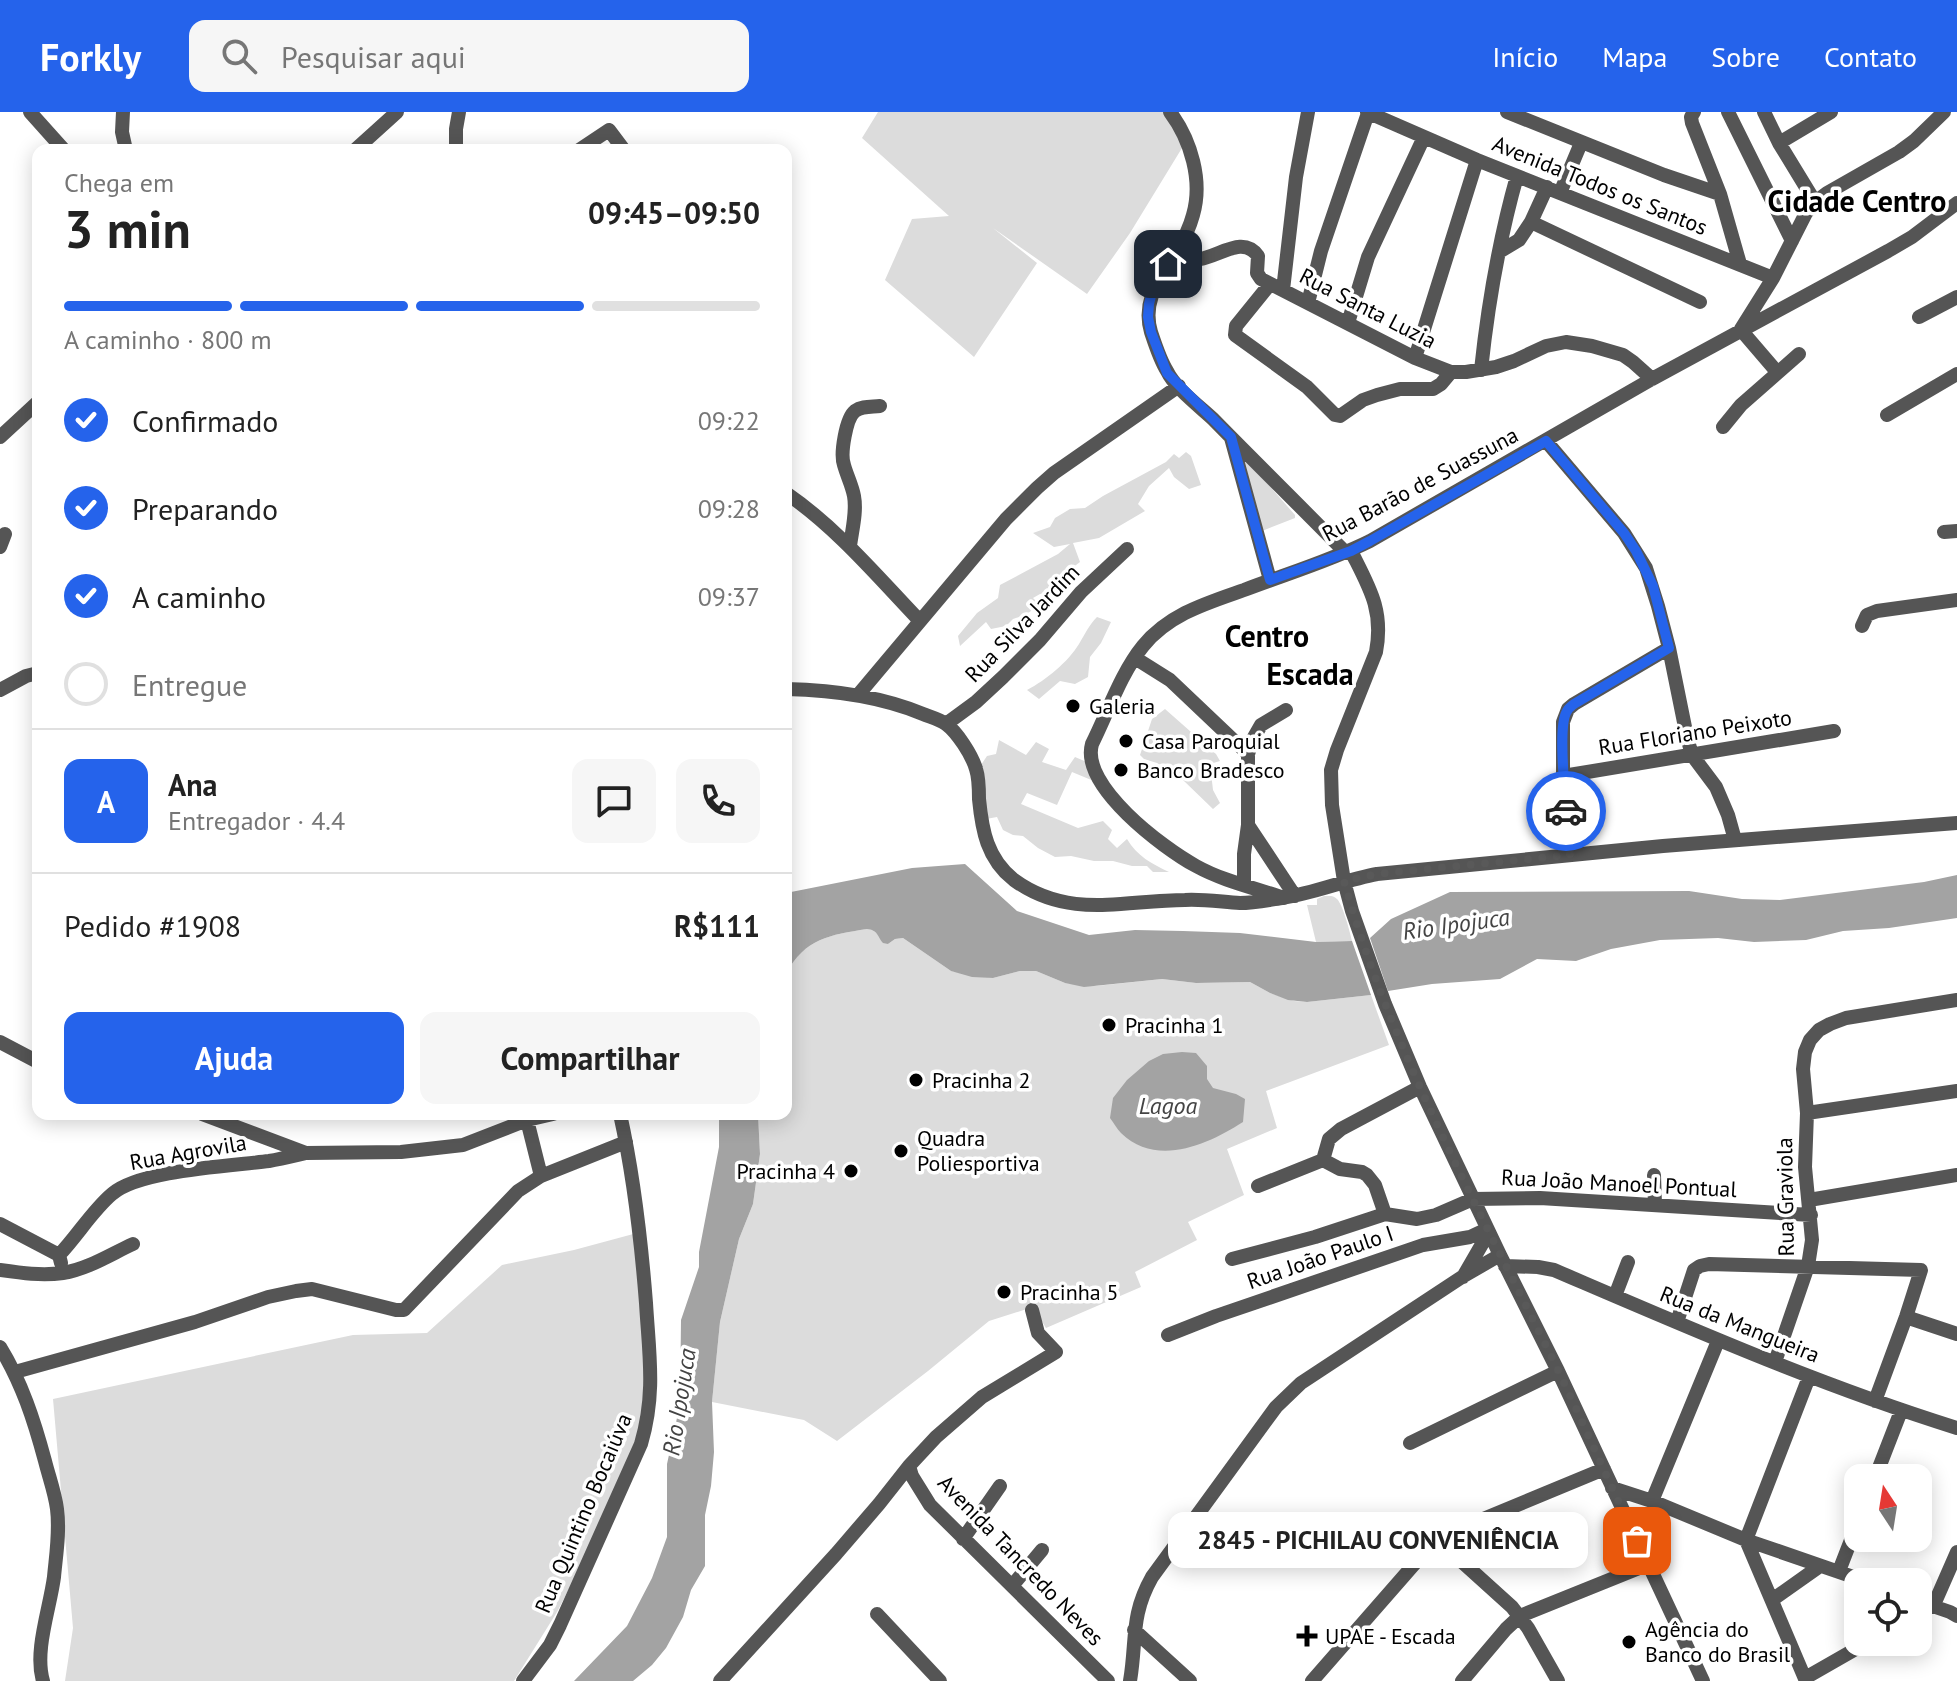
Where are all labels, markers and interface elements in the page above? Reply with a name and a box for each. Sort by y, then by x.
search box [189,20,749,92]
text: Forkly [40,32,141,81]
icon: search [217,34,261,78]
text: Pesquisar aqui [281,37,466,76]
text: Início [1492,38,1558,75]
text: Mapa [1602,38,1667,75]
text: Sobre [1711,38,1780,75]
text: Contato [1824,38,1917,75]
street label: Avenida Todos os Santos [1488,129,1712,241]
text: Chega em [64,166,174,199]
district label: Cidade Centro [1768,181,1946,220]
text: 09:45–09:50 [588,193,760,232]
text: 3 min [64,195,191,262]
pin [1134,230,1202,298]
icon: home [1146,242,1190,286]
street label: Rua Santa Luzia [1295,262,1441,354]
text: A caminho · 800 m [64,323,272,356]
icon: check [64,398,108,442]
text: Confirmado [132,401,278,440]
text: 09:22 [698,404,760,437]
street label: Rua Barão de Suassuna [1317,420,1523,548]
icon: check [64,486,108,530]
text: Preparando [132,489,278,528]
text: 09:28 [698,492,760,525]
street label: Rua Silva Jardim [959,558,1085,688]
icon: check [64,574,108,618]
text: A caminho [132,577,266,616]
text: 09:37 [698,580,760,613]
district label: Centro [1225,616,1309,655]
district label: Escada [1266,654,1354,693]
text: Entregue [132,665,247,704]
place label: Galeria [1089,692,1155,720]
marker: Galeria [1064,697,1082,715]
street label: Rua Floriano Peixoto [1596,703,1794,761]
place label: Casa Paroquial [1142,727,1280,755]
marker: Casa Paroquial [1117,732,1135,750]
place label: Banco Bradesco [1137,756,1285,784]
button: chat [572,759,656,843]
button: phone [676,759,760,843]
marker: Banco Bradesco [1112,761,1130,779]
text: Ana [168,765,217,804]
courier [1526,771,1606,851]
text: A [97,782,115,821]
icon: car [1544,789,1588,833]
text: Entregador · 4.4 [168,804,345,837]
water label: Rio Ipojuca [1400,901,1512,947]
text: Pedido #1908 [64,906,241,945]
text: R$111 [674,906,760,945]
place label: Pracinha 1 [1125,1011,1224,1039]
button: Ajuda [64,1012,404,1104]
button: Compartilhar [420,1012,760,1104]
marker: Pracinha 1 [1100,1016,1118,1034]
place label: Pracinha 2 [932,1066,1031,1094]
marker: Pracinha 2 [907,1071,925,1089]
water label: Lagoa [1139,1090,1198,1121]
place label: Quadra Poliesportiva [917,1124,1040,1177]
street label: Rua Agrovila [127,1128,249,1176]
street label: Rua Graviola [1770,1137,1800,1257]
marker: Quadra Poliesportiva [892,1142,910,1160]
place label: Pracinha 4 [736,1157,835,1185]
marker: Pracinha 4 [842,1162,860,1180]
street label: Rua João Manoel Pontual [1500,1163,1738,1203]
street label: Rua João Paulo I [1243,1219,1397,1295]
place label: Pracinha 5 [1020,1278,1119,1306]
street label: Rua da Mangueira [1656,1279,1824,1369]
marker: Pracinha 5 [995,1283,1013,1301]
water label: Rio Ipojuca [655,1346,703,1458]
street label: Rua Quintino Bocaiúva [528,1409,638,1617]
north arrow [1844,1464,1932,1552]
map controls [1844,1464,1932,1656]
street label: Avenida Tancredo Neves [932,1469,1110,1651]
pin [1603,1507,1671,1575]
callout: 2845 - PICHILAU CONVENIÊNCIA [1169,1513,1589,1569]
icon: bag [1615,1519,1659,1563]
text: 2845 - PICHILAU CONVENIÊNCIA [1197,1523,1559,1556]
button: locate [1844,1568,1932,1656]
place label: Agência do Banco do Brasil [1645,1615,1791,1668]
place label: UPAE - Escada [1325,1622,1456,1650]
marker: UPAE - Escada [1296,1625,1318,1647]
marker: Agência do Banco do Brasil [1620,1633,1638,1651]

